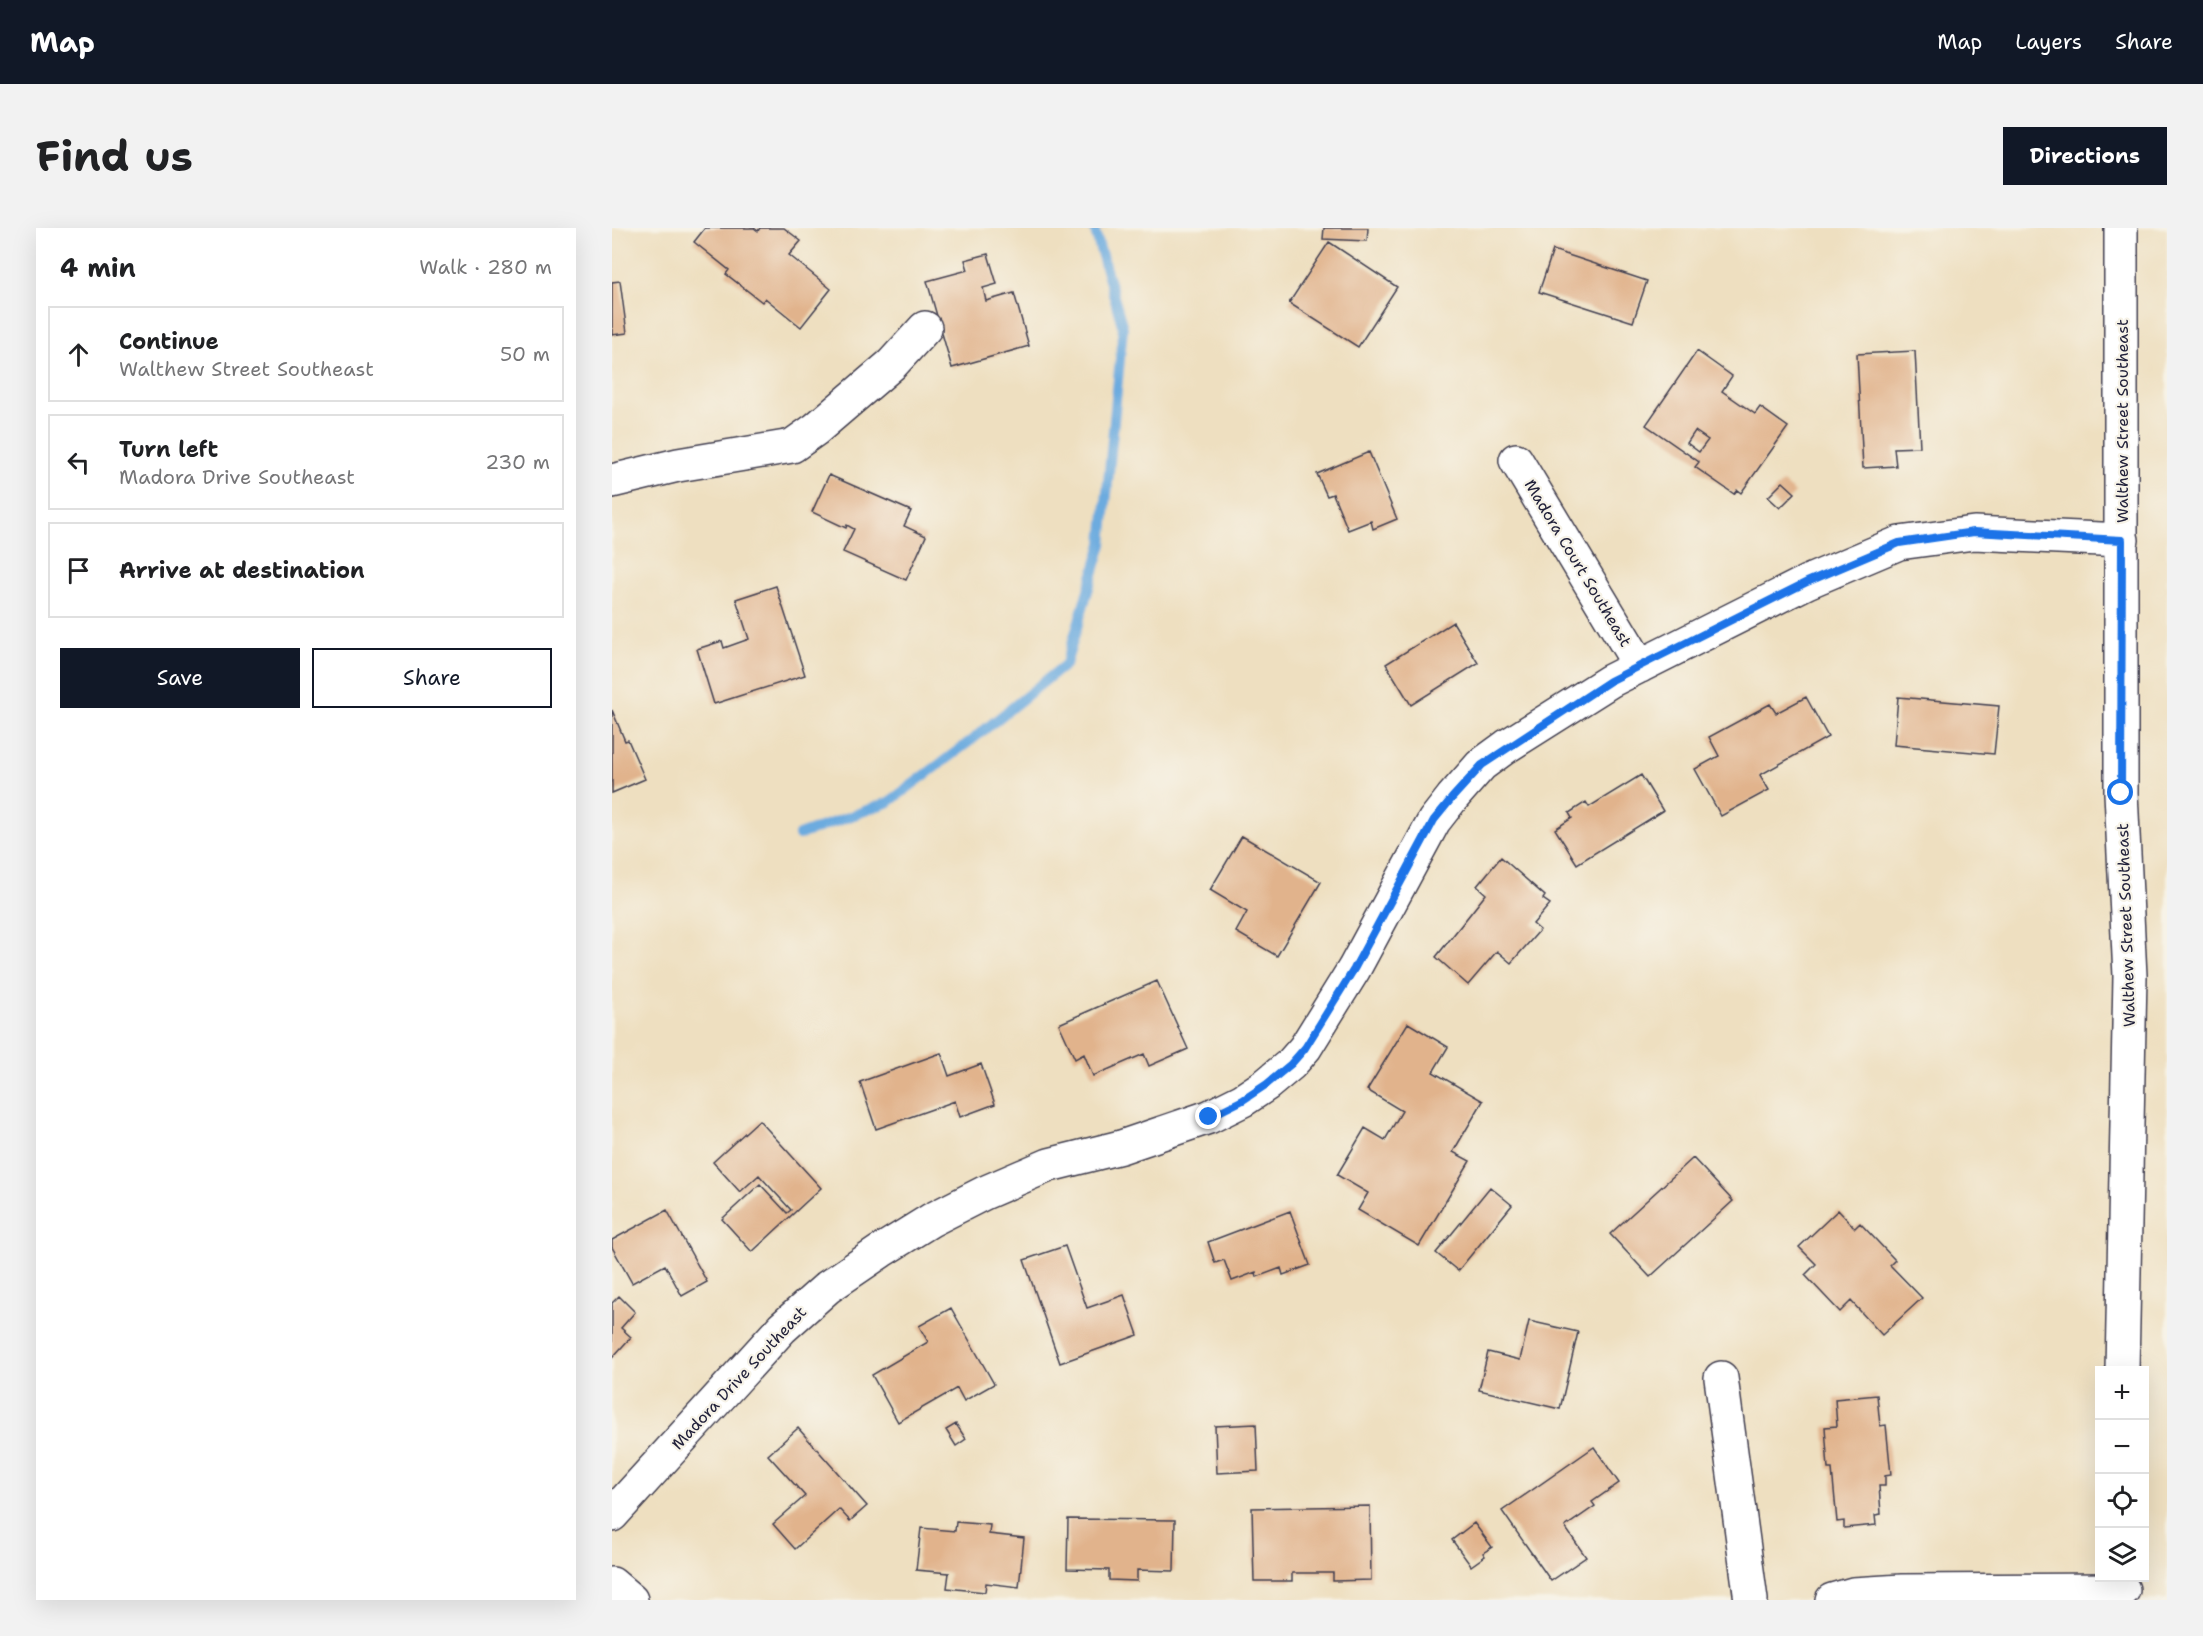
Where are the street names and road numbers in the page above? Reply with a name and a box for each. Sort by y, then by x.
street label: Walthew Street Southeast [2112,319,2133,523]
street label: Madora Court Southeast [1520,475,1636,651]
street label: Walthew Street Southeast [2112,823,2140,1027]
street label: Madora Drive Southeast [667,1302,811,1454]

